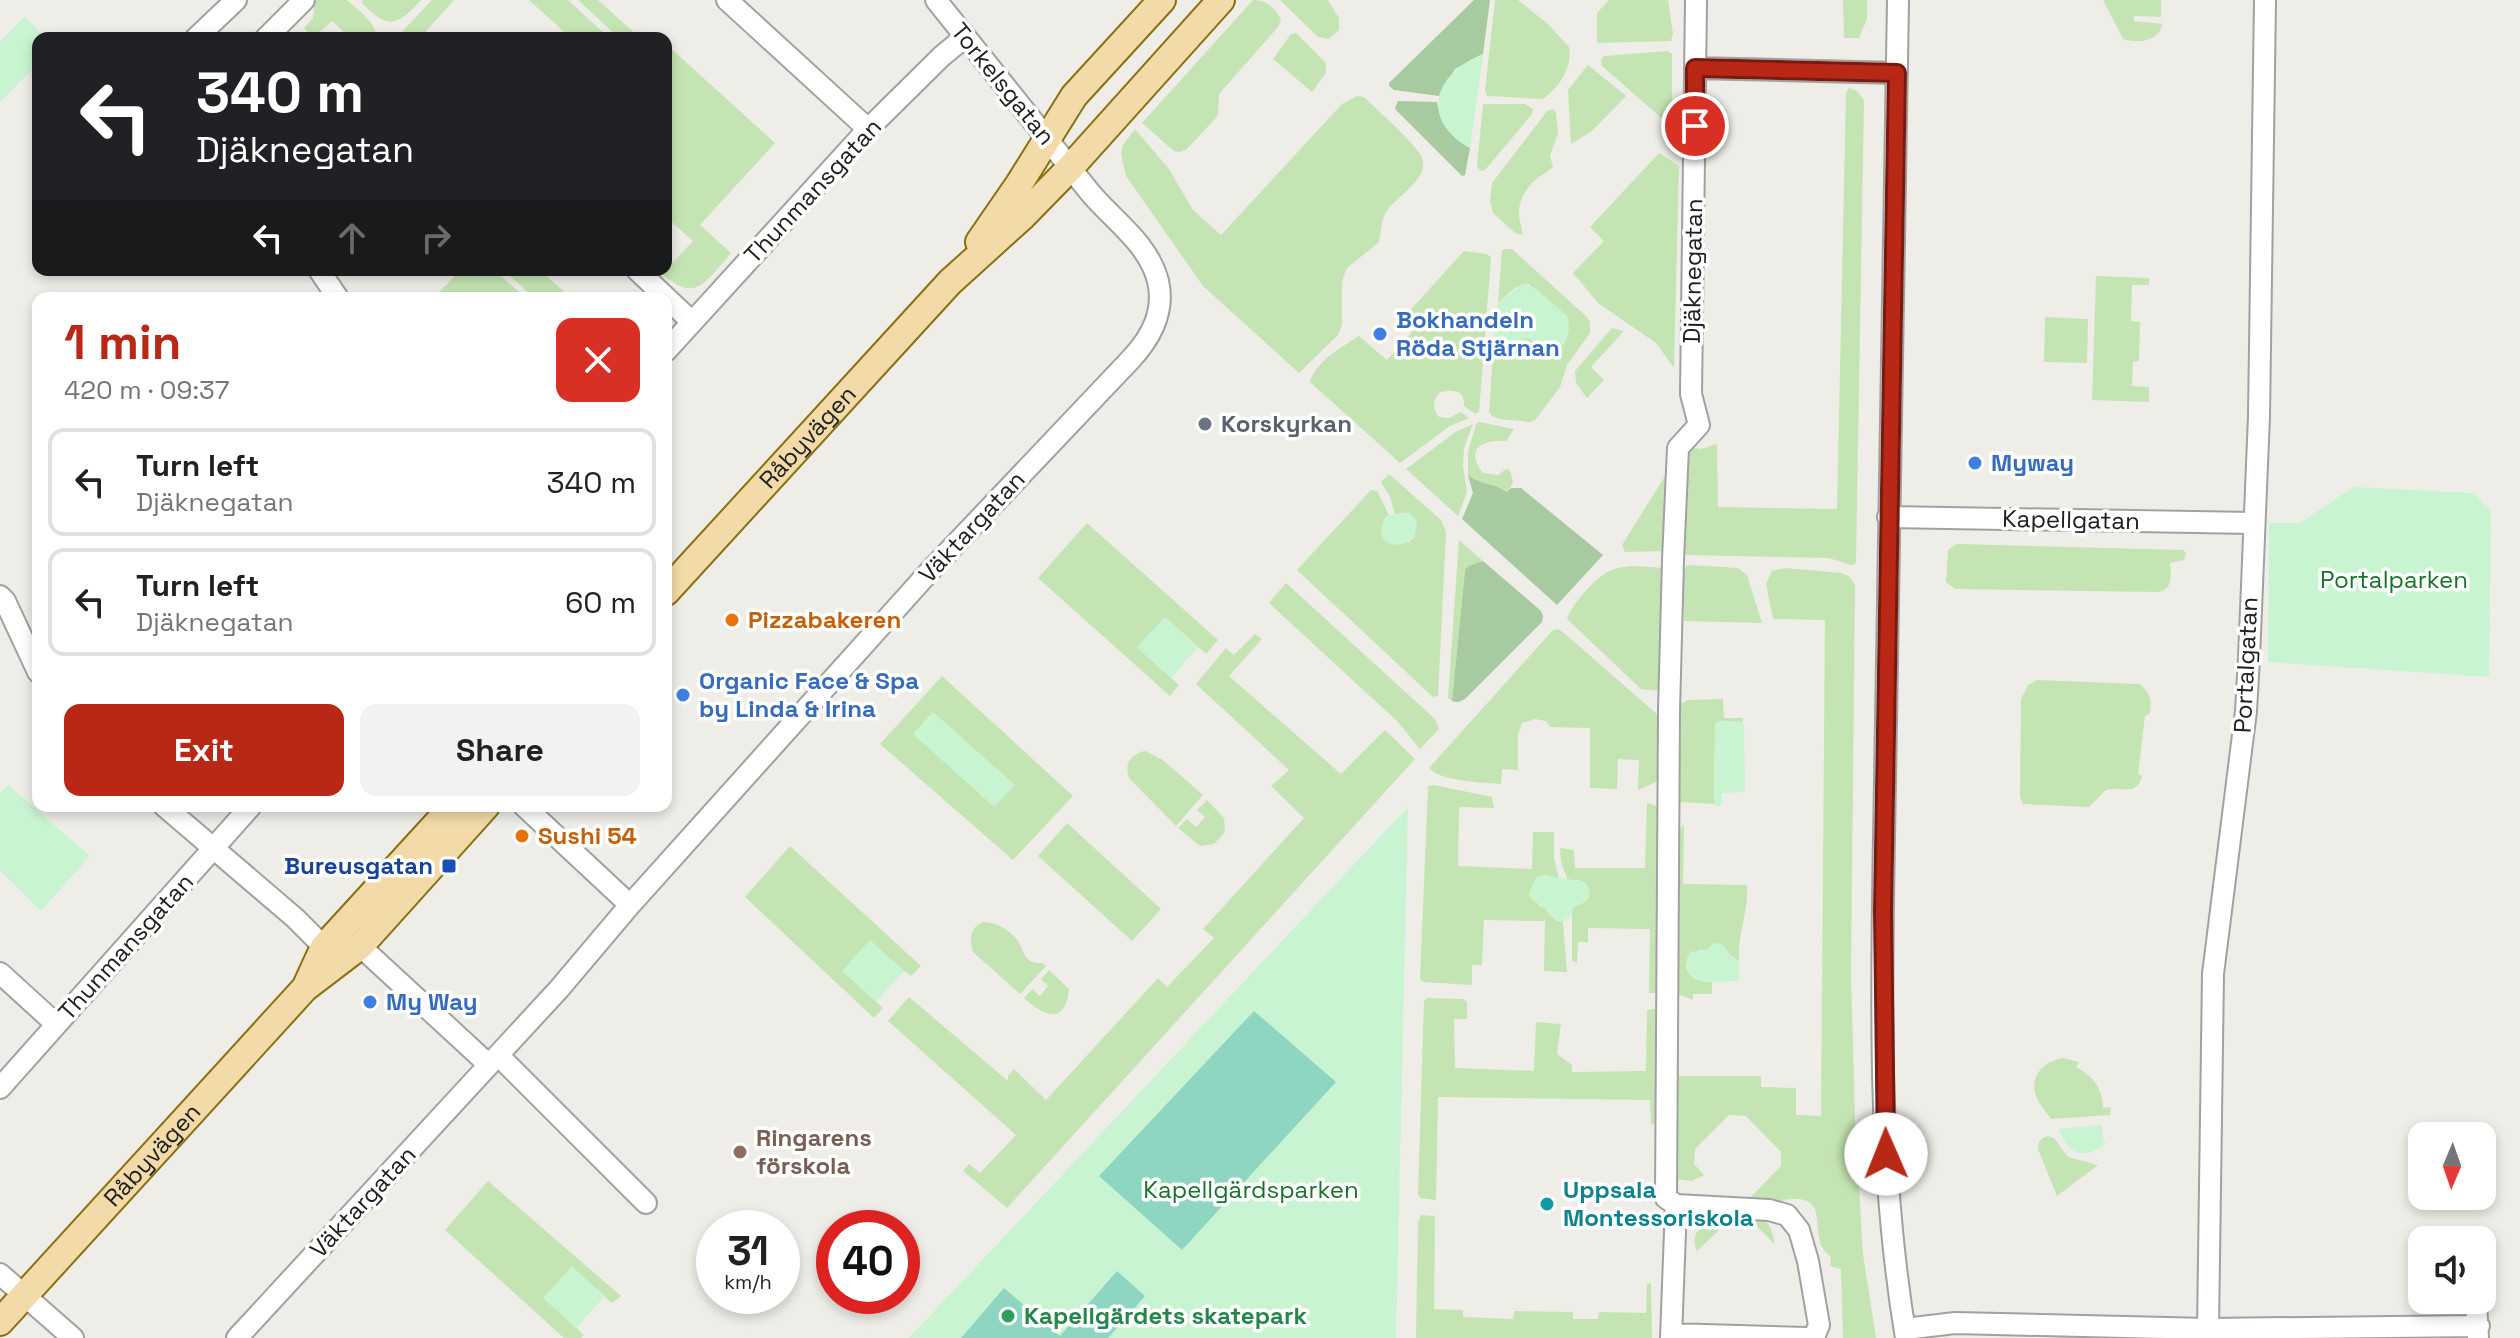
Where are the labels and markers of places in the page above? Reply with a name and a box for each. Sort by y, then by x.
pin [1661,92,1729,160]
place label: Bokhandeln Röda Stjärnan [1396,304,1560,363]
marker: Bokhandeln Röda Stjärnan [1371,325,1389,343]
place label: Korskyrkan [1221,408,1352,439]
marker: Korskyrkan [1196,415,1214,433]
place label: Myway [1991,447,2074,478]
marker: Myway [1966,454,1984,472]
place label: Pizzabakeren [748,604,901,635]
marker: Pizzabakeren [723,611,741,629]
place label: Organic Face & Spa by Linda & Irina [699,665,919,724]
marker: Organic Face & Spa by Linda & Irina [674,686,692,704]
place label: Sushi 54 [538,820,637,851]
marker: Sushi 54 [513,827,531,845]
place label: Bureusgatan [284,850,433,881]
marker: Bureusgatan [440,857,458,875]
place label: My Way [386,986,478,1017]
marker: My Way [361,993,379,1011]
place label: Ringarens förskola [756,1122,872,1181]
marker: Ringarens förskola [731,1143,749,1161]
place label: Uppsala Montessoriskola [1563,1174,1754,1233]
marker: Uppsala Montessoriskola [1538,1195,1556,1213]
place label: Kapellgärdets skatepark [1024,1300,1307,1331]
marker: Kapellgärdets skatepark [999,1307,1017,1325]

